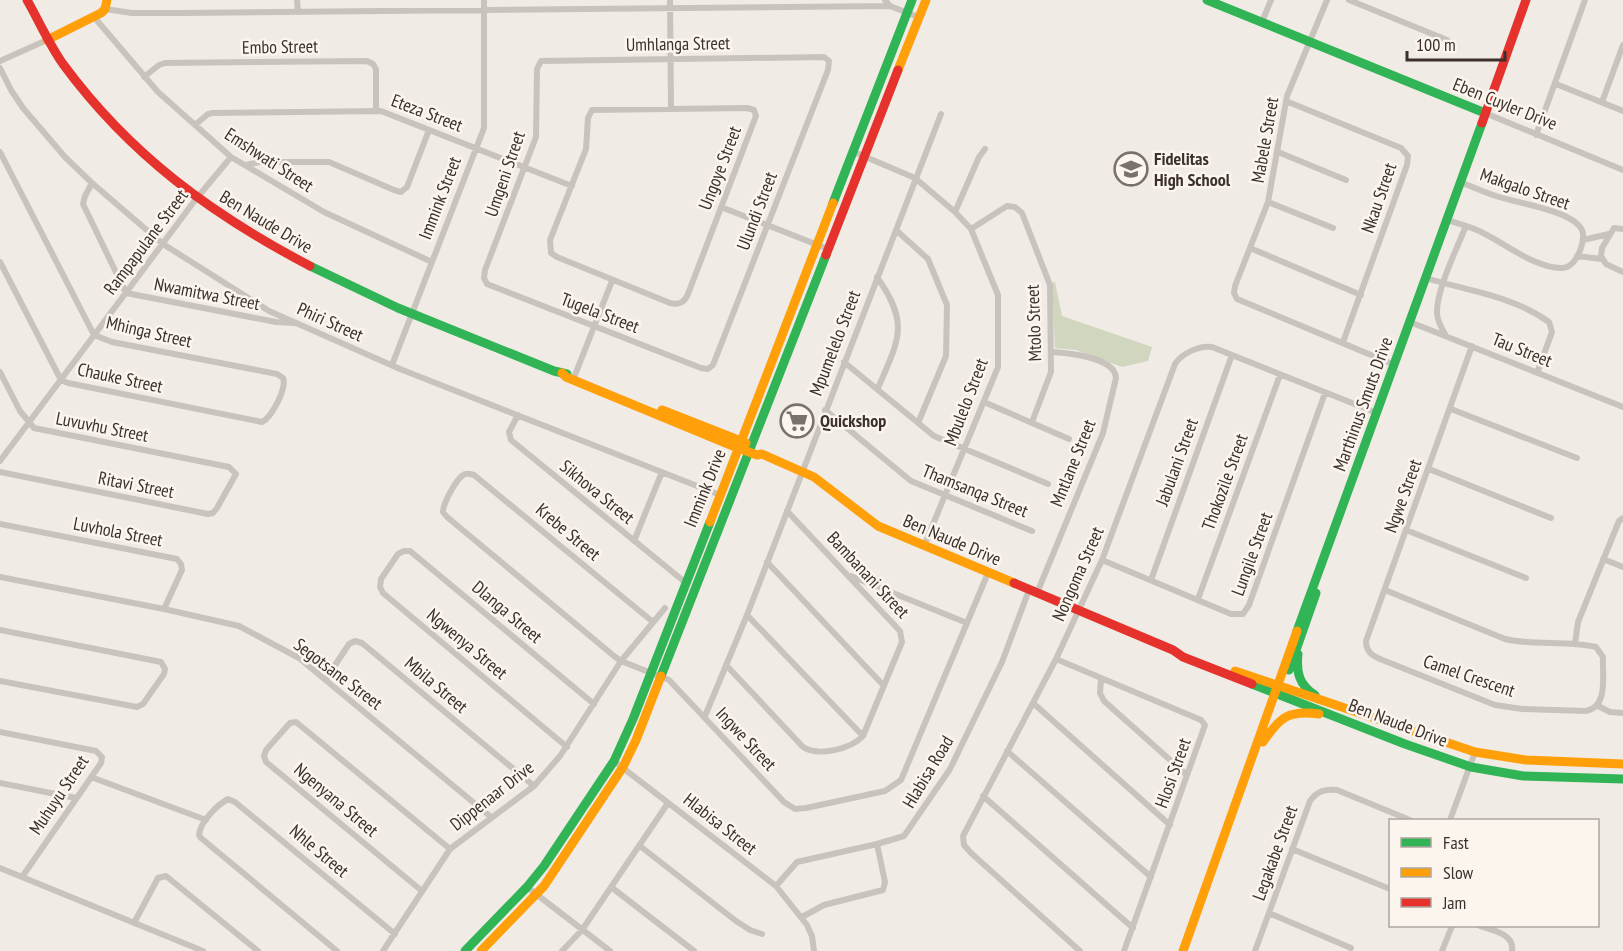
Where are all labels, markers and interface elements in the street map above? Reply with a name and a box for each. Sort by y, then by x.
scale bar [1407,24,1504,62]
street label: Umhlanga Street [626,31,730,56]
text: 100 m [1416,33,1456,56]
street label: Embo Street [242,34,318,59]
street label: Eben Cuyler Drive [1450,72,1561,135]
street label: Eteza Street [388,88,466,137]
street label: Mabele Street [1246,95,1283,185]
street label: Emshwati Street [221,122,318,197]
street label: Ungoye Street [693,123,746,213]
street label: Umgeni Street [479,128,530,220]
place label: Fidelitas High School [1154,147,1231,191]
school or university icon: Fidelitas High School [1113,151,1149,187]
street label: Immink Street [413,153,466,243]
street label: Nkau Street [1356,160,1401,236]
street label: Makgalo Street [1477,162,1573,215]
street label: Ulundi Street [731,168,782,253]
street label: Rampapulane Street [98,184,193,299]
street label: Ben Naude Drive [216,185,317,258]
street label: Nwamitwa Street [152,272,262,315]
street label: Mtolo Street [1021,284,1046,362]
street label: Tugela Street [558,287,643,338]
street label: Mpumelelo Street [804,287,865,399]
street label: Phiri Street [294,297,367,346]
street label: Mhinga Street [104,310,194,353]
street label: Tau Street [1489,327,1556,372]
street label: Marthinus Smuts Drive [1328,334,1397,474]
street label: Mbulelo Street [938,355,993,449]
street label: Chauke Street [75,357,165,398]
supermarket icon: Quickshop [779,403,815,439]
street label: Luvuvhu Street [54,406,150,447]
place label: Quickshop [820,409,886,432]
street label: Jabulani Street [1150,415,1203,510]
street label: Mntlane Street [1045,416,1100,510]
street label: Thokozile Street [1196,430,1253,533]
street label: Immink Drive [678,445,731,530]
street label: Sikhova Street [555,455,639,529]
street label: Ngwe Street [1379,456,1426,536]
street label: Thamsanqa Street [919,459,1032,522]
street label: Ritavi Street [96,466,176,503]
street label: Krebe Street [531,498,605,565]
street label: Ben Naude Drive [900,509,1005,570]
street label: Lungile Street [1226,509,1277,599]
street label: Luvhola Street [72,512,165,551]
street label: Nongoma Street [1047,523,1109,625]
street label: Bambanani Street [822,526,914,623]
street label: Dlanga Street [467,576,547,648]
street label: Ngwenya Street [422,603,512,684]
street label: Segotsane Street [289,633,387,714]
street label: Camel Crescent [1420,649,1518,702]
street label: Mbila Street [400,651,473,718]
street label: Ben Naude Drive [1345,693,1451,752]
street label: Ingwe Street [711,702,782,775]
street label: Hlabisa Road [897,731,958,812]
street label: Hlosi Street [1149,735,1196,811]
street label: Muhuyu Street [24,751,93,839]
street label: Dippenaar Drive [445,756,538,836]
street label: Ngenyana Street [289,758,383,842]
street label: Hlabisa Street [679,788,762,860]
street label: Legakabe Street [1247,802,1302,903]
street label: Nhle Street [285,819,354,882]
legend [1389,819,1599,927]
text: Fast [1443,831,1469,854]
text: Slow [1443,861,1474,884]
text: Jam [1442,891,1466,914]

